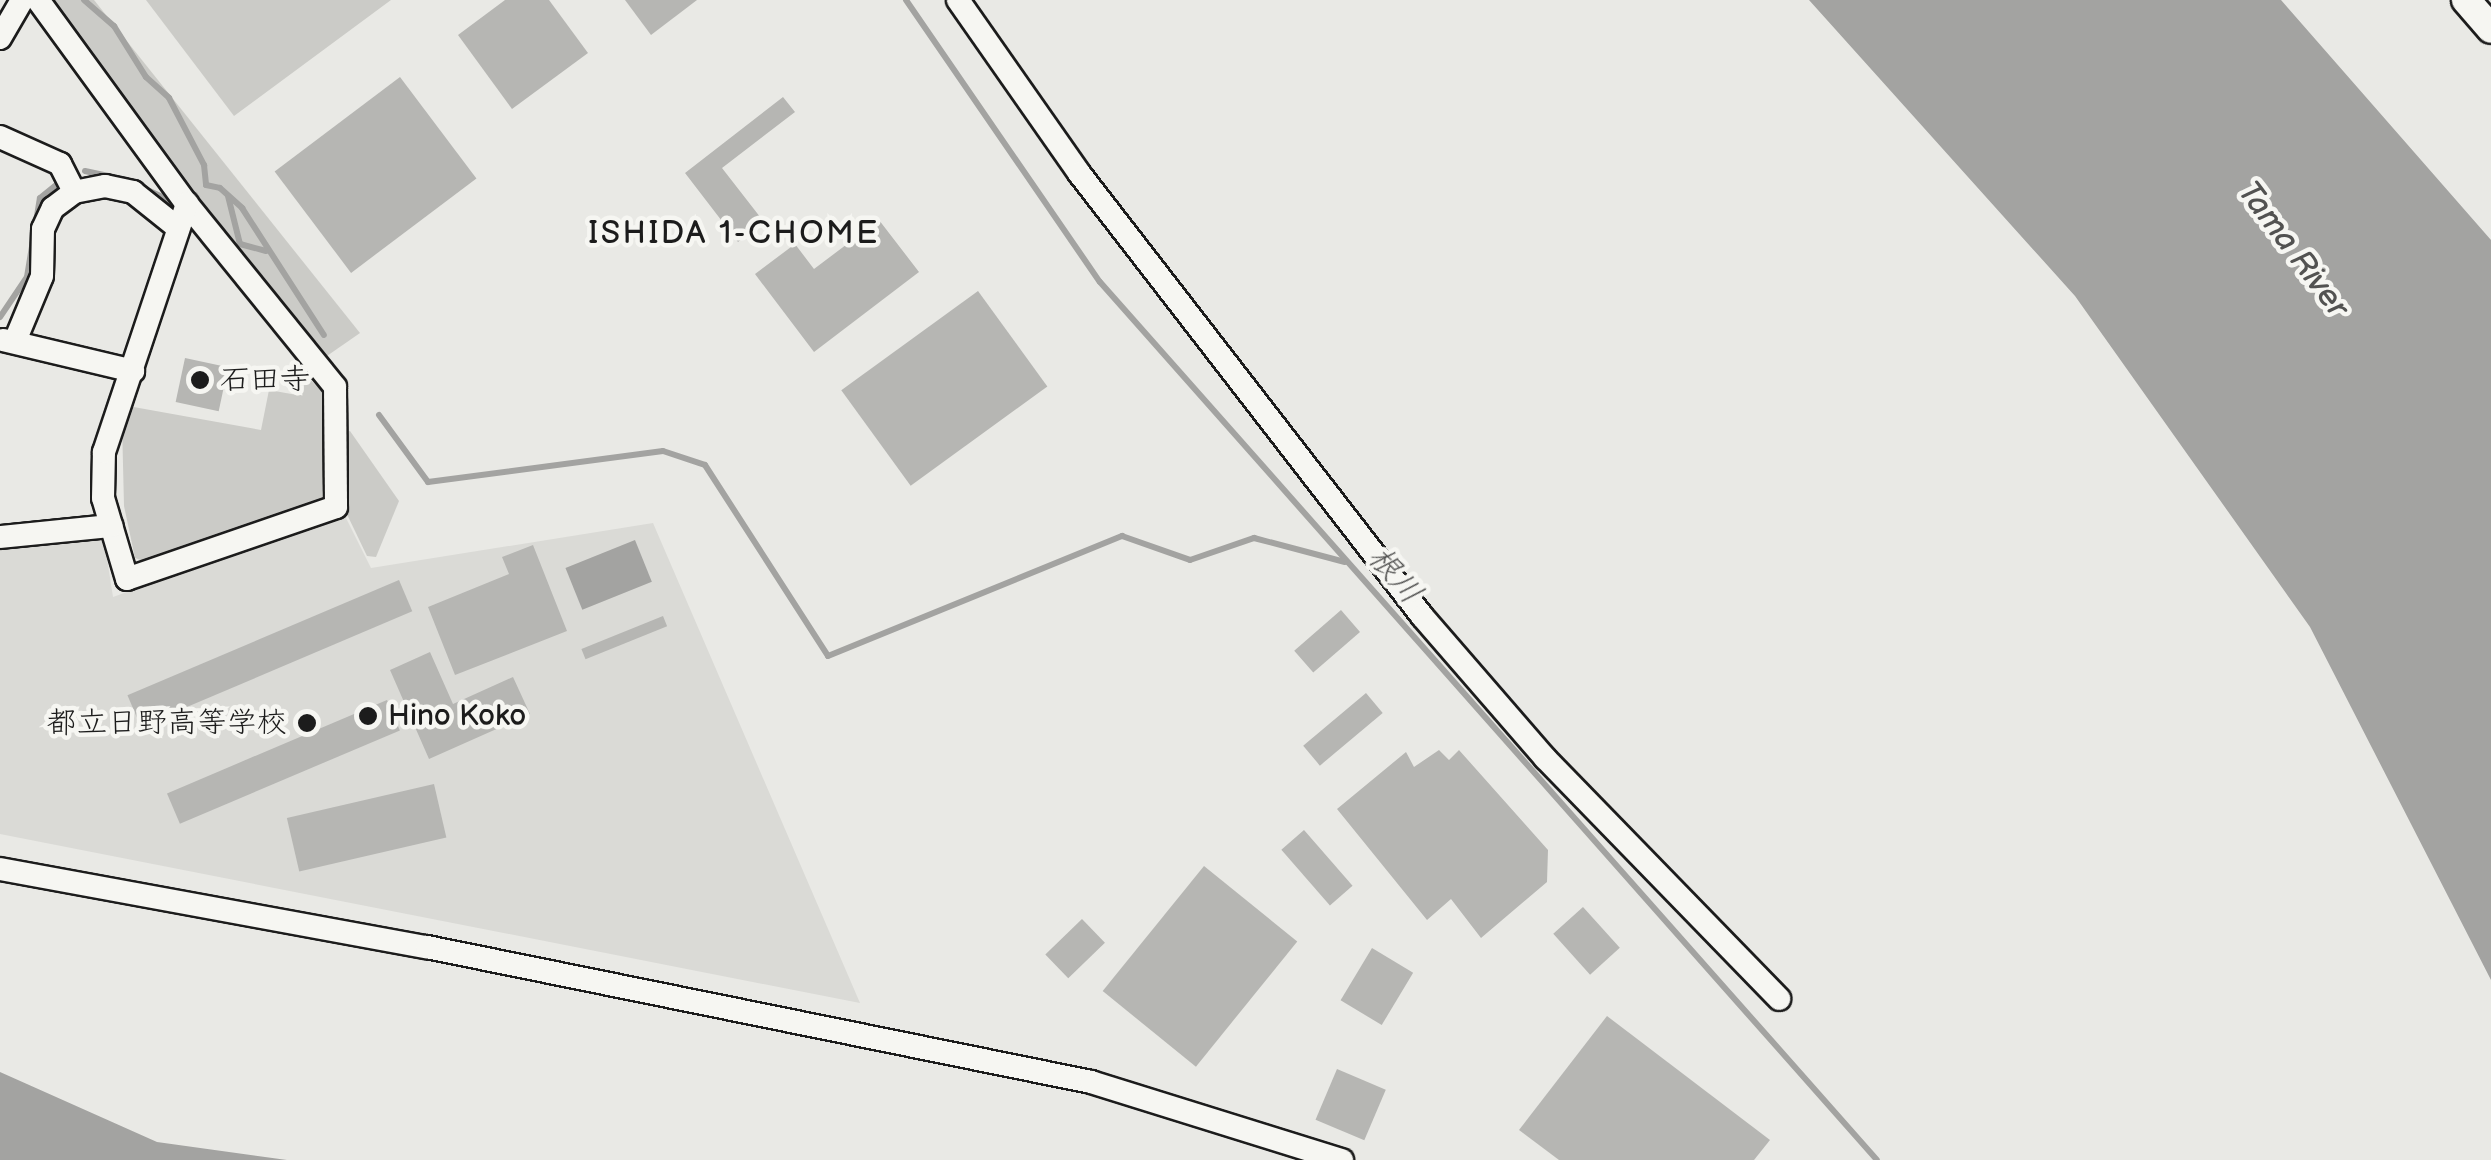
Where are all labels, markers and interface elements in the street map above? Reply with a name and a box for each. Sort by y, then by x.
water label: Tama River [2228,174,2356,326]
district label: ISHIDA 1-CHOME [588,215,880,253]
place label: 石田寺 [220,362,310,398]
marker: 石田寺 [189,369,211,391]
water label: 根川 [1359,539,1429,613]
place label: Hino Koko [388,698,526,734]
place label: 都立日野高等学校 [47,705,287,741]
marker: Hino Koko [357,705,379,727]
marker: 都立日野高等学校 [296,712,318,734]

